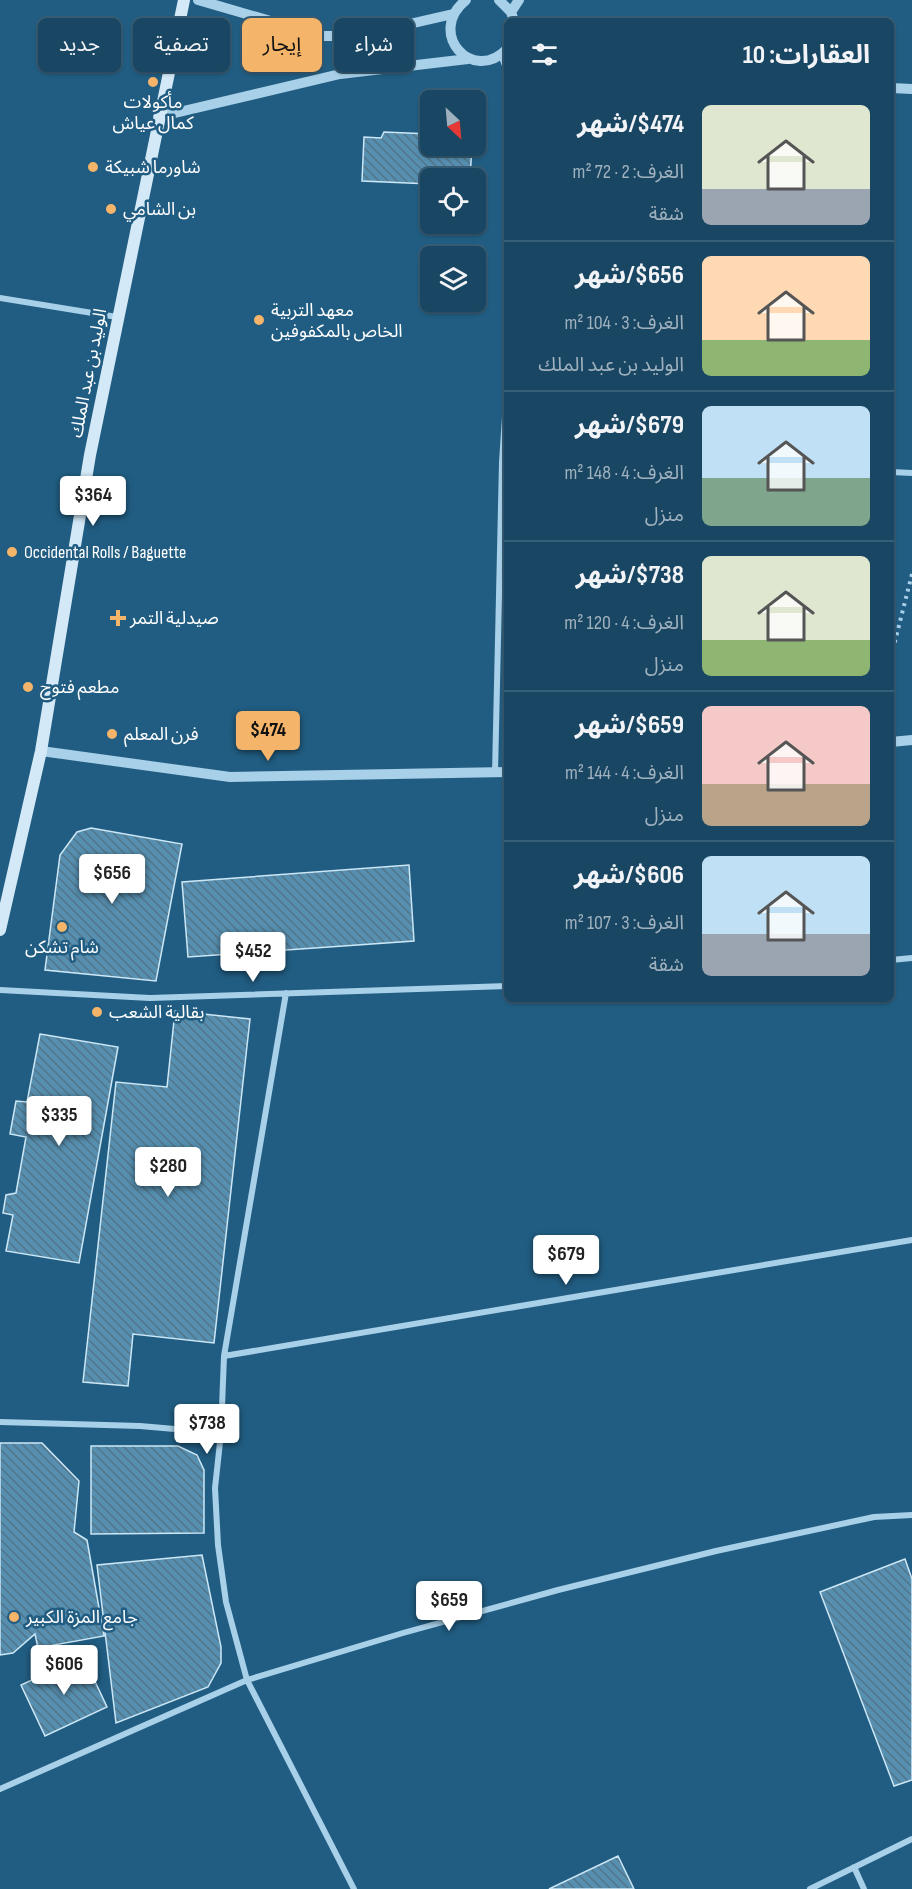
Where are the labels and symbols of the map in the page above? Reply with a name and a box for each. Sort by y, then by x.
marker: مأكولات كمال عياش [146,75,160,89]
north arrow [420,90,486,156]
place label: مأكولات كمال عياش [112,91,194,134]
place label: شاورما شبيكة [105,157,201,178]
marker: شاورما شبيكة [86,160,100,174]
place label: بن الشامي [123,199,196,222]
marker: بن الشامي [104,202,118,216]
place label: معهد التربية الخاص بالمكفوفين [271,300,403,342]
street label: الوليد بن عبد الملك [66,307,111,439]
marker: معهد التربية الخاص بالمكفوفين [252,313,266,327]
pin: $364 [57,476,129,527]
place label: Occidental Rolls / Baguette [24,542,186,563]
marker: Occidental Rolls / Baguette [5,545,19,559]
place label: صيدلية التمر [129,608,219,629]
marker: صيدلية التمر [111,611,125,625]
place label: مطعم فتوح [40,677,119,700]
marker: مطعم فتوح [21,680,35,694]
pin: $474 [232,711,304,762]
place label: فرن المعلم [124,724,199,747]
marker: فرن المعلم [105,727,119,741]
pin: $656 [76,854,148,905]
marker: شام تشكن [55,920,69,934]
pin: $452 [217,932,289,983]
place label: شام تشكن [25,937,99,961]
place label: بقالية الشعب [109,1002,204,1023]
marker: بقالية الشعب [90,1005,104,1019]
pin: $335 [23,1096,95,1147]
pin: $280 [132,1147,204,1198]
pin: $679 [530,1235,602,1286]
pin: $738 [171,1404,243,1455]
pin: $659 [413,1581,485,1632]
place label: جامع المزة الكبير [25,1607,138,1631]
marker: جامع المزة الكبير [7,1610,21,1624]
pin: $606 [28,1645,100,1696]

